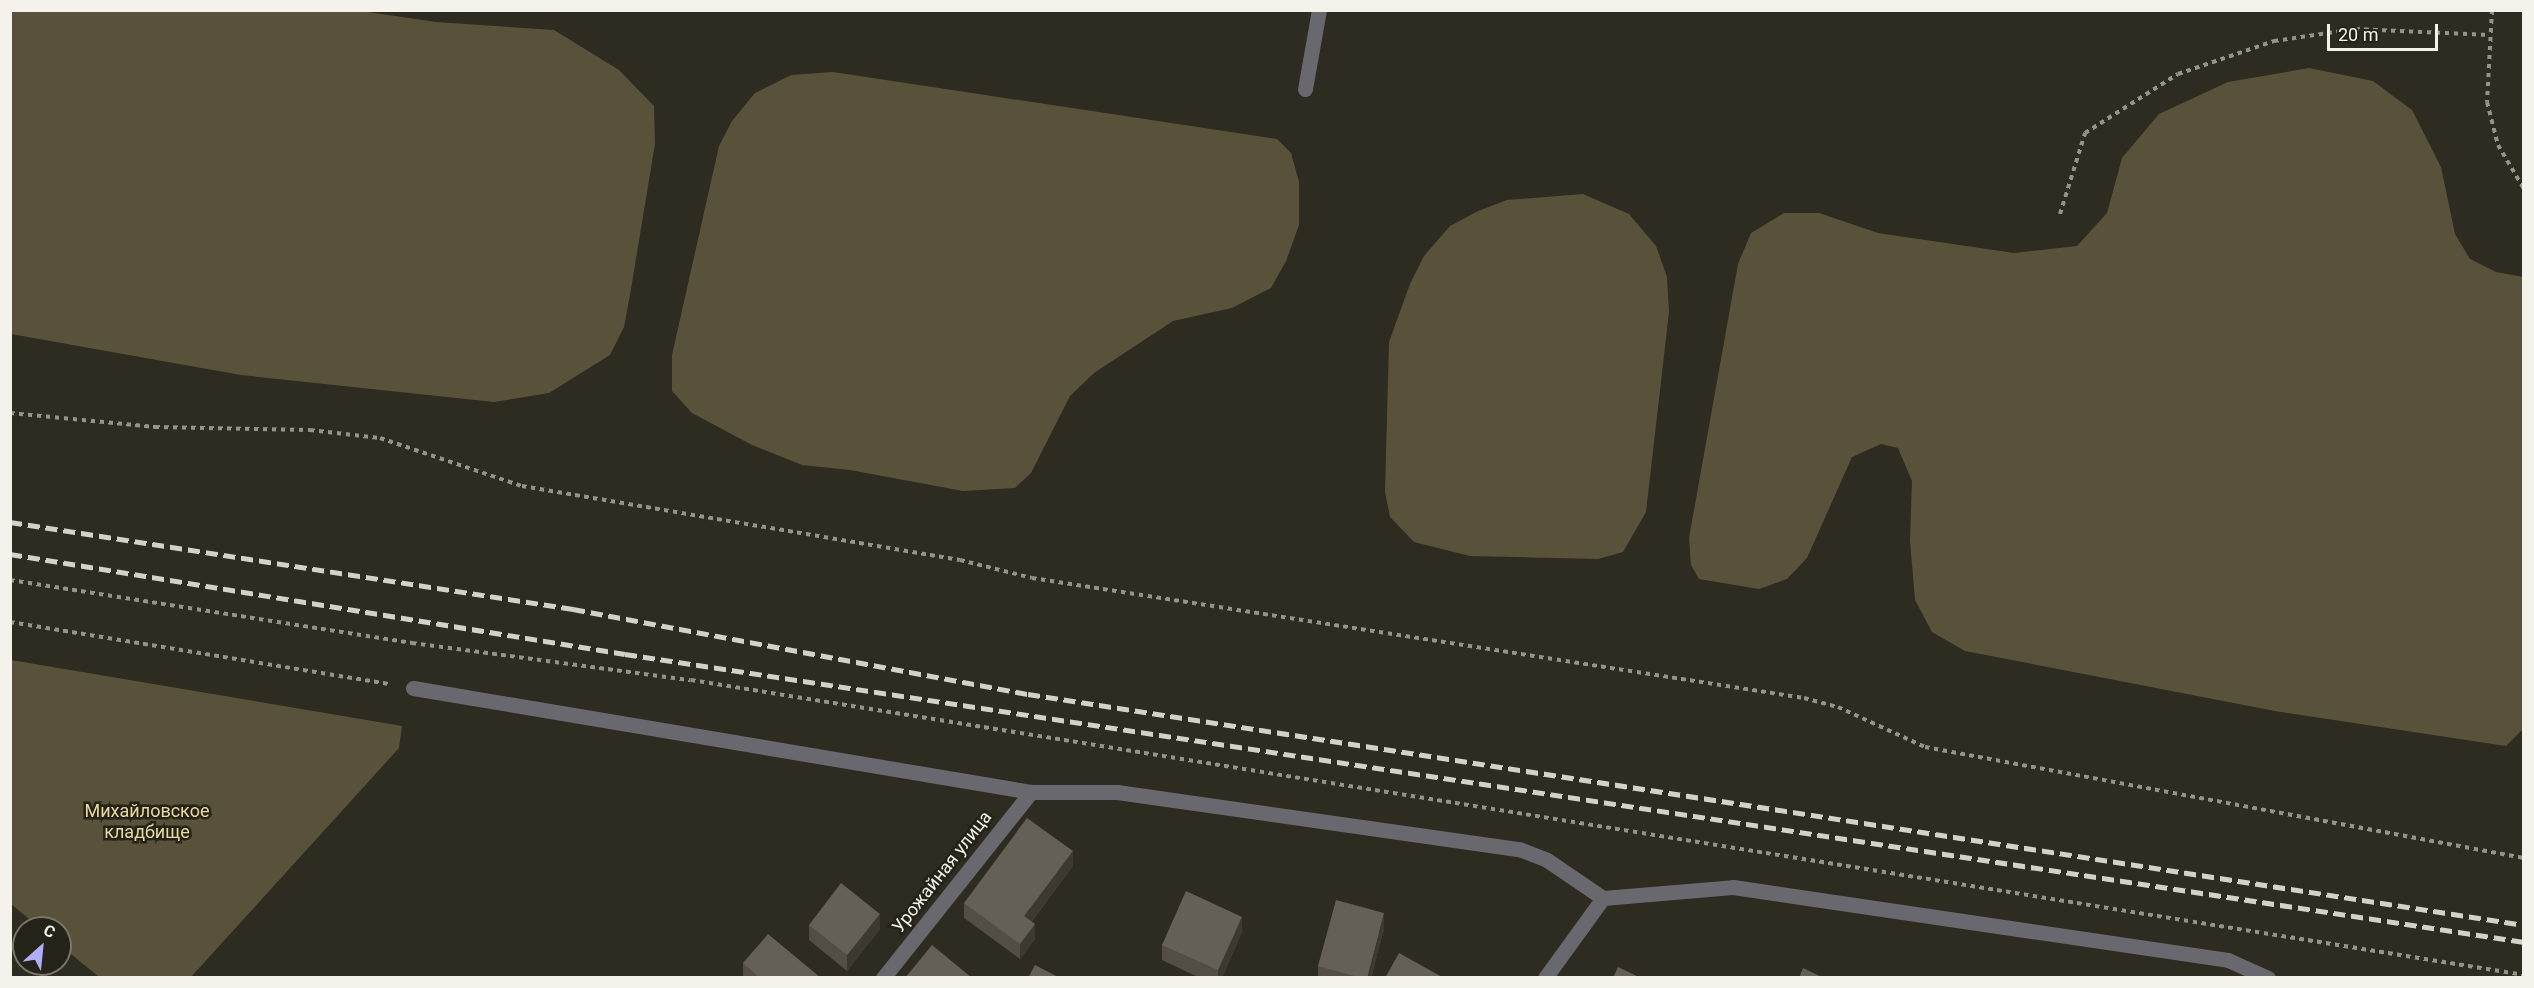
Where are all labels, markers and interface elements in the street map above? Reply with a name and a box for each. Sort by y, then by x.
scale bar [2330,12,2441,50]
text: 20 m [2338,24,2378,45]
park label: Михайловское кладбище [85,801,209,844]
street label: Урожайная улица [888,807,996,937]
north arrow [12,916,72,976]
text: С [41,920,58,942]

